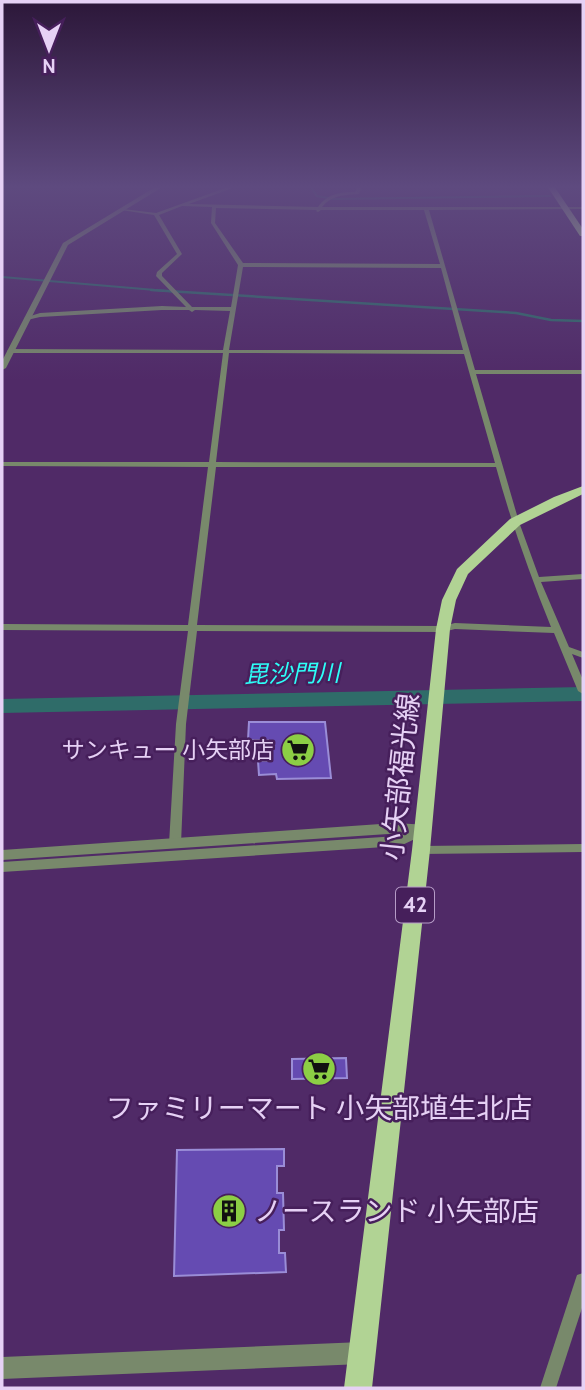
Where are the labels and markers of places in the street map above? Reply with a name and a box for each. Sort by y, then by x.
supermarket icon: サンキュー 小矢部店 [279,731,317,769]
place label: サンキュー 小矢部店 [62,736,274,764]
supermarket icon: ファミリーマート 小矢部埴生北店 [300,1050,338,1088]
place label: ファミリーマート 小矢部埴生北店 [106,1091,532,1125]
building icon: ノースランド 小矢部店 [210,1192,248,1230]
place label: ノースランド 小矢部店 [254,1194,539,1228]

